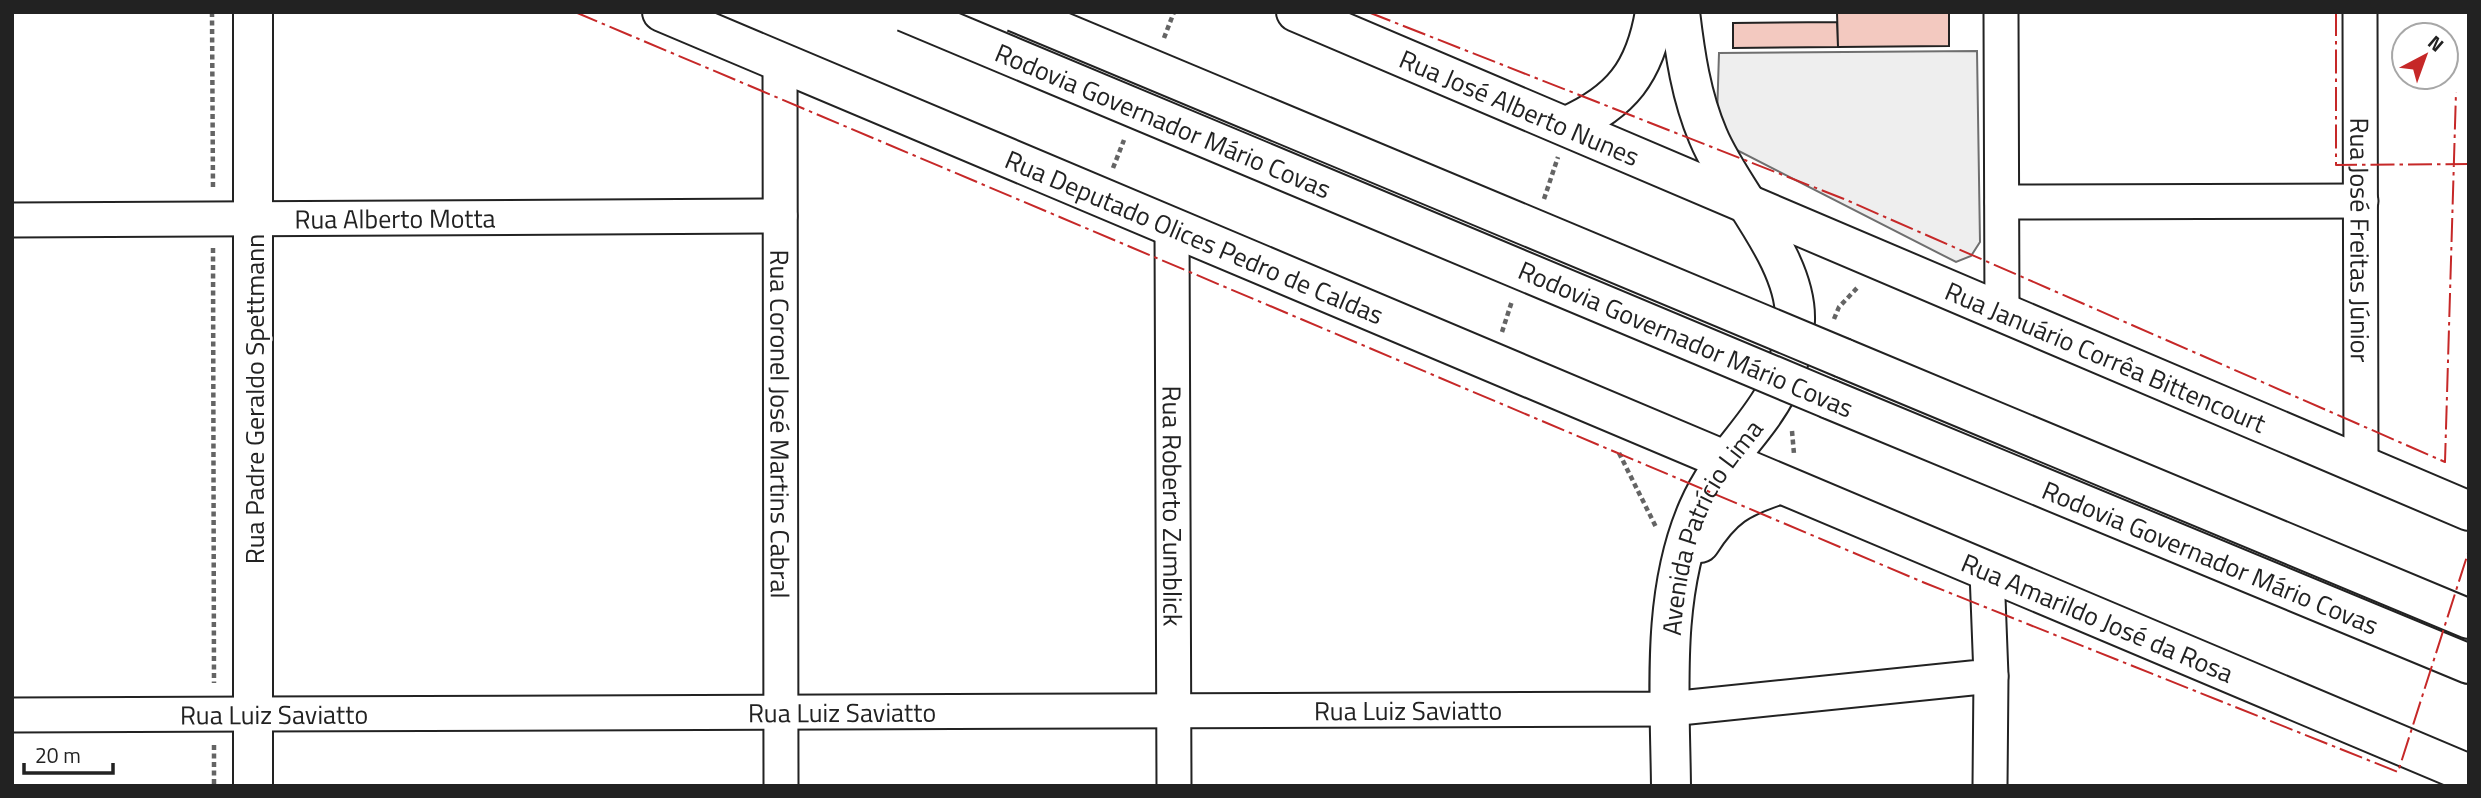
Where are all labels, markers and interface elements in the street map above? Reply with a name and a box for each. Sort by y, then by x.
north arrow [2390,21,2460,91]
text: N [2422,28,2451,58]
street label: Rodovia Governador Mário Covas [989,32,1337,208]
street label: Rua José Alberto Nunes [1394,39,1646,175]
street label: Rua José Freitas Júnior [2341,117,2380,363]
street label: Rua Deputado Olices Pedro de Caldas [999,139,1390,334]
street label: Rua Alberto Motta [294,198,496,238]
street label: Rua Padre Geraldo Spettmann [235,234,274,564]
street label: Rua Coronel José Martins Cabral [761,249,800,599]
street label: Rodovia Governador Mário Covas [1512,251,1860,427]
street label: Rua Januário Corrêa Bittencourt [1939,271,2272,442]
street label: Rua Roberto Zumblick [1153,385,1193,627]
street label: Avenida Patrício Lima [1651,411,1772,637]
street label: Rodovia Governador Mário Covas [2036,470,2385,644]
street label: Rua Amarildo José da Rosa [1955,543,2240,692]
street label: Rua Luiz Saviatto [1314,690,1502,730]
street label: Rua Luiz Saviatto [748,692,936,732]
street label: Rua Luiz Saviatto [180,694,368,734]
scale bar [24,732,114,776]
text: 20 m [35,739,81,771]

